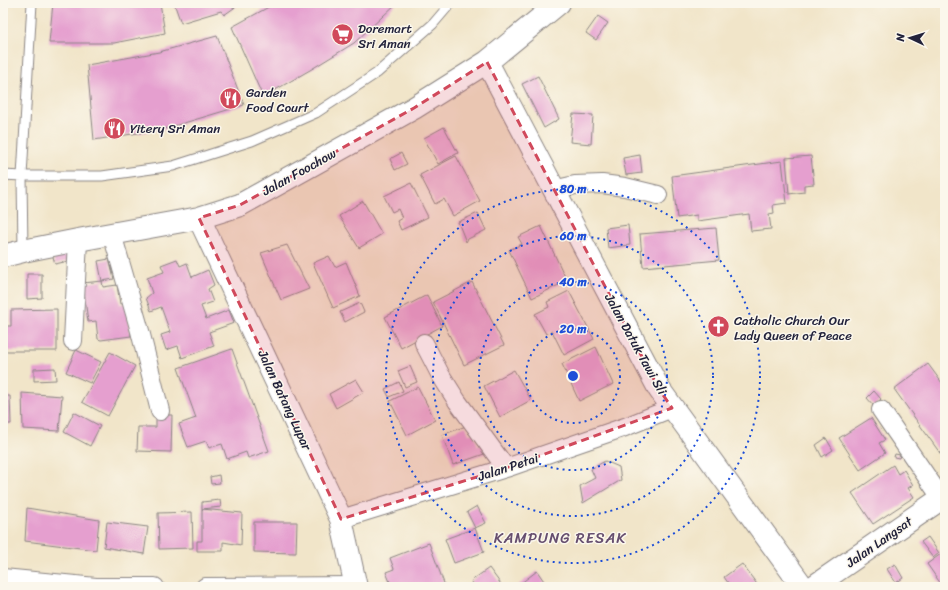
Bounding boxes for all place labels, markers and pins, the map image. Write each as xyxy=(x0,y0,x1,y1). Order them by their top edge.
place label: Doremart Sri Aman xyxy=(358,17,412,55)
supermarket icon: Doremart Sri Aman xyxy=(329,22,355,48)
place label: Garden Food Court xyxy=(246,81,309,119)
restaurant icon: Garden Food Court xyxy=(217,86,243,112)
restaurant icon: Yitery Sri Aman xyxy=(102,115,128,141)
place label: Yitery Sri Aman xyxy=(130,117,220,140)
place label: Catholic Church Our Lady Queen of Peace xyxy=(734,309,852,347)
church icon: Catholic Church Our Lady Queen of Peace xyxy=(706,314,732,340)
centre of rings xyxy=(566,369,580,383)

